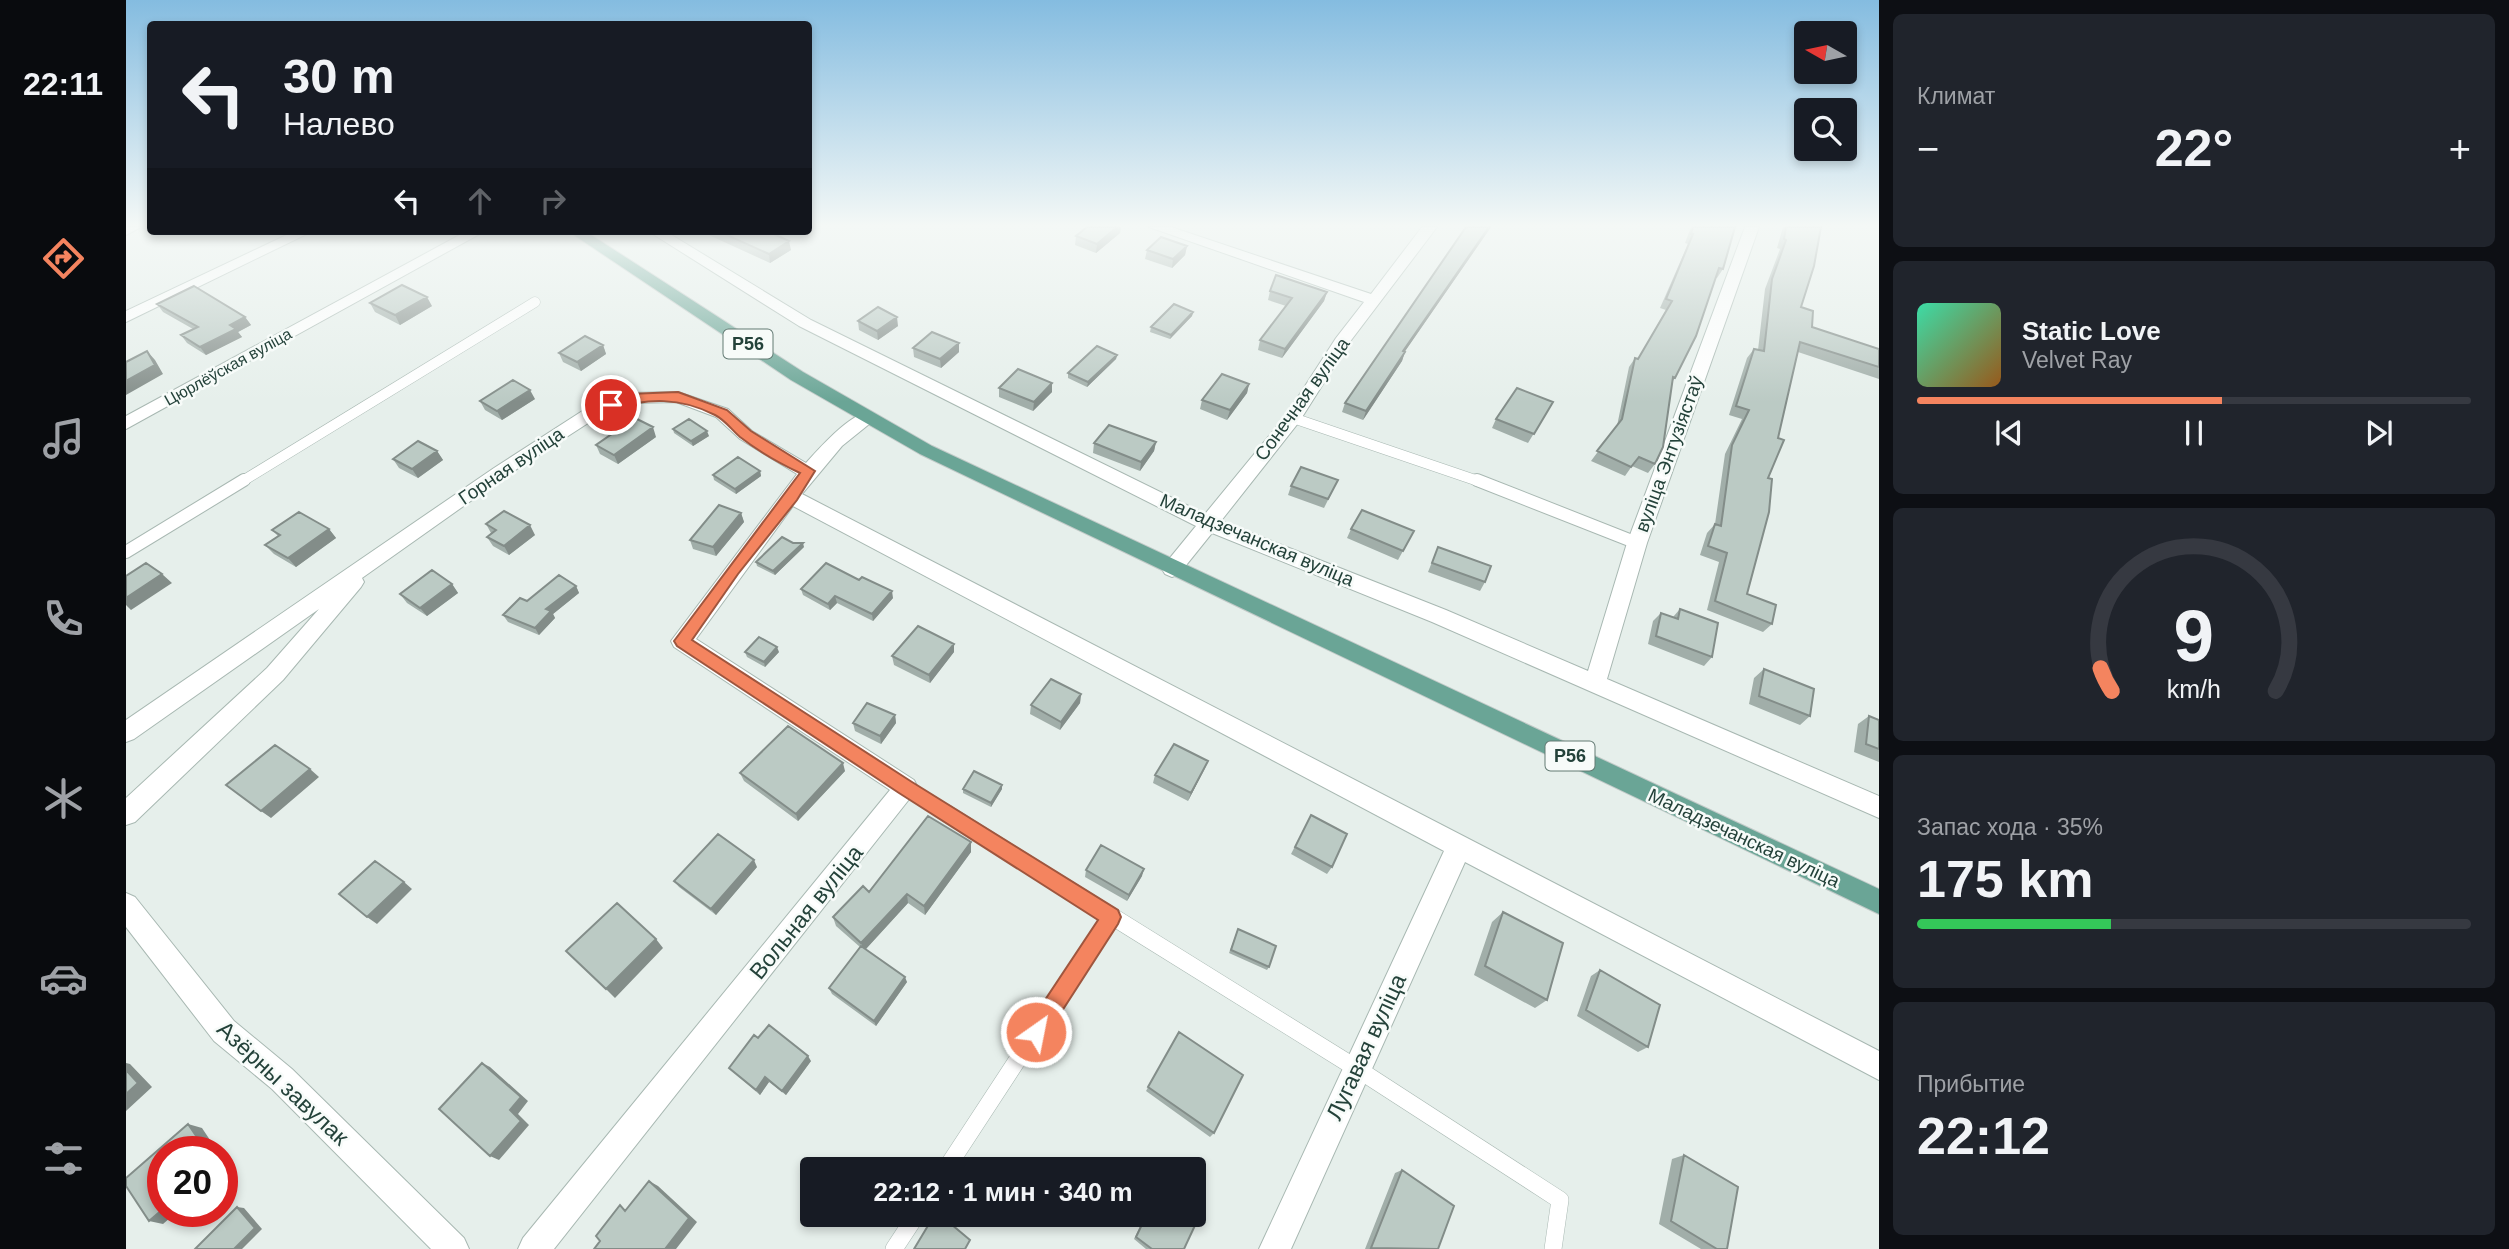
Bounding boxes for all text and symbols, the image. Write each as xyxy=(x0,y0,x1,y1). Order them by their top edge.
north arrow xyxy=(1794,21,1857,84)
map controls xyxy=(1794,21,1857,161)
icon: left xyxy=(168,49,259,140)
text: 30 m xyxy=(283,49,395,103)
text: 22:11 xyxy=(23,66,103,102)
text: Климат xyxy=(1917,83,1995,109)
button: search xyxy=(1794,98,1857,161)
text: Налево xyxy=(283,106,395,142)
text: 22° xyxy=(2155,119,2233,177)
text: − xyxy=(1917,128,1939,170)
text: + xyxy=(2449,128,2471,170)
icon: left xyxy=(388,182,426,220)
icon: ahead xyxy=(461,182,499,220)
icon: right xyxy=(534,182,572,220)
icon: directions xyxy=(39,234,88,283)
text: Static Love xyxy=(2022,316,2161,346)
street label: Цюрлёўская вуліца xyxy=(162,325,295,409)
road number: Р56 xyxy=(724,330,772,358)
street label: Сонечная вуліца xyxy=(1250,333,1354,465)
text: Velvet Ray xyxy=(2022,347,2132,373)
street label: вуліца Энтузіястаў xyxy=(1631,373,1707,535)
pin xyxy=(581,375,641,435)
icon: arrive xyxy=(592,386,630,424)
icon: music xyxy=(39,414,88,463)
icon: previous xyxy=(1990,414,2028,452)
icon: pause xyxy=(2175,414,2213,452)
icon: next xyxy=(2360,414,2398,452)
street label: Горная вуліца xyxy=(454,423,568,509)
street label: Маладзечанская вуліца xyxy=(1157,490,1358,591)
icon: phone xyxy=(39,594,88,643)
text: 9 xyxy=(2174,595,2214,676)
text: km/h xyxy=(2167,674,2221,702)
road number: Р56 xyxy=(1546,742,1594,770)
icon: climate xyxy=(39,774,88,823)
street label: Маладзечанская вуліца xyxy=(1645,784,1843,892)
text: Запас хода · 35% xyxy=(1917,814,2103,840)
street label: Вольная вуліца xyxy=(744,840,868,984)
text: 175 km xyxy=(1917,850,2093,908)
icon: car xyxy=(39,954,88,1003)
street label: Лугавая вуліца xyxy=(1321,970,1411,1124)
position arrow xyxy=(999,995,1073,1069)
street label: Азёрны завулак xyxy=(212,1016,354,1151)
text: Прибытие xyxy=(1917,1071,2025,1097)
text: 22:12 xyxy=(1917,1107,2050,1165)
icon: filters xyxy=(39,1134,88,1183)
speed limit sign: 20 xyxy=(147,1136,238,1227)
text: 22:12 · 1 мин · 340 m xyxy=(873,1177,1133,1207)

